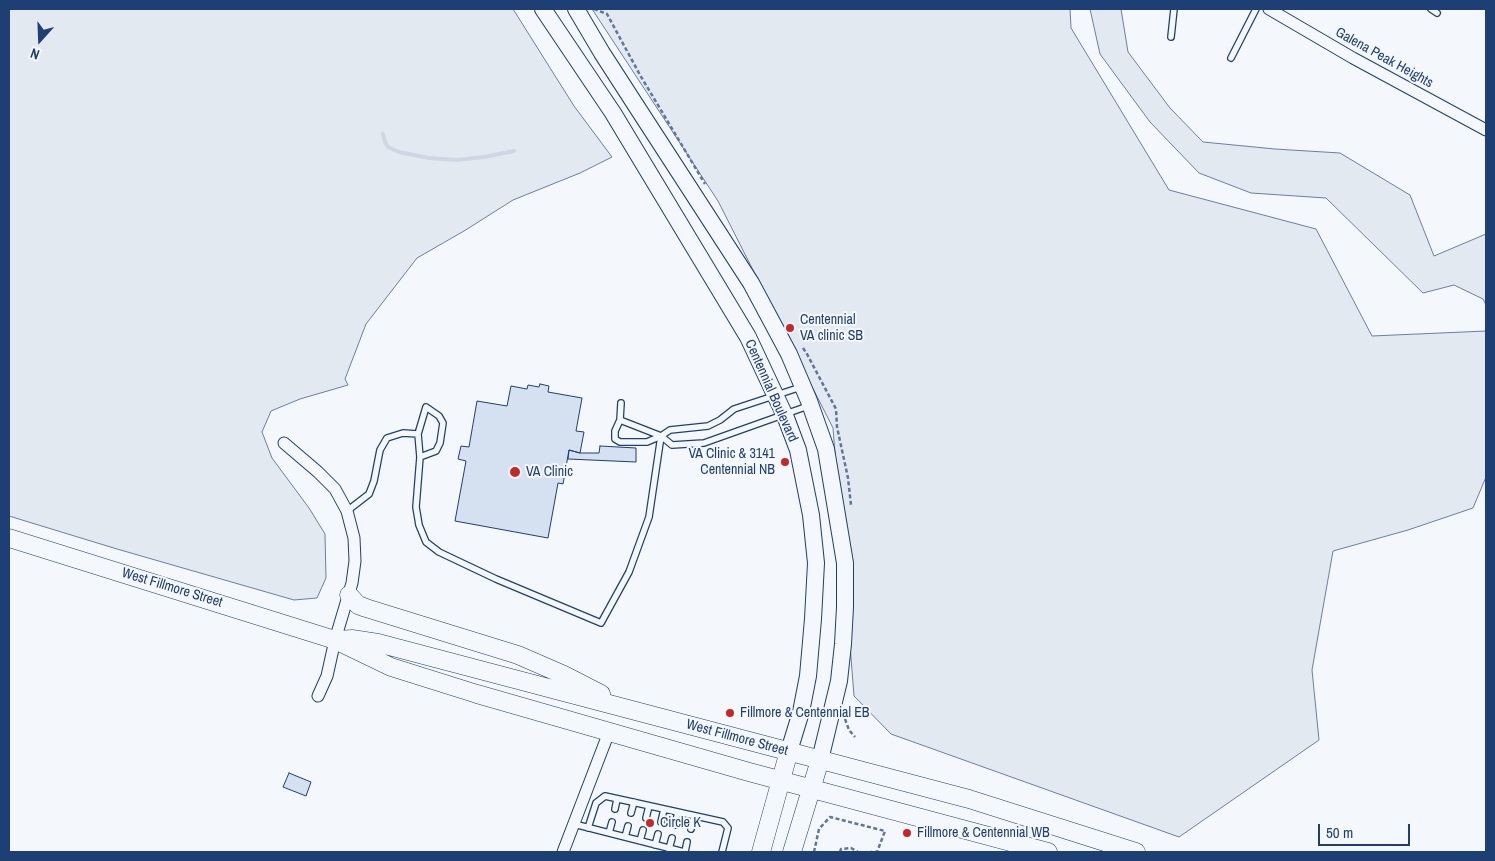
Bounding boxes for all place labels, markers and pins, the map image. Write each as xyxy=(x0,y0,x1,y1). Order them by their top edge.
place label: Centennial VA clinic SB xyxy=(800,312,863,344)
marker: Centennial VA clinic SB xyxy=(784,322,796,334)
place label: VA Clinic & 3141 Centennial NB xyxy=(688,446,775,478)
marker: VA Clinic & 3141 Centennial NB xyxy=(779,456,791,468)
place label: VA Clinic xyxy=(526,464,573,480)
marker: VA Clinic xyxy=(508,465,522,479)
place label: Fillmore & Centennial EB xyxy=(740,705,870,721)
marker: Fillmore & Centennial EB xyxy=(724,707,736,719)
place label: Circle K xyxy=(660,815,701,831)
marker: Circle K xyxy=(644,817,656,829)
place label: Fillmore & Centennial WB xyxy=(917,825,1050,841)
marker: Fillmore & Centennial WB xyxy=(901,827,913,839)

